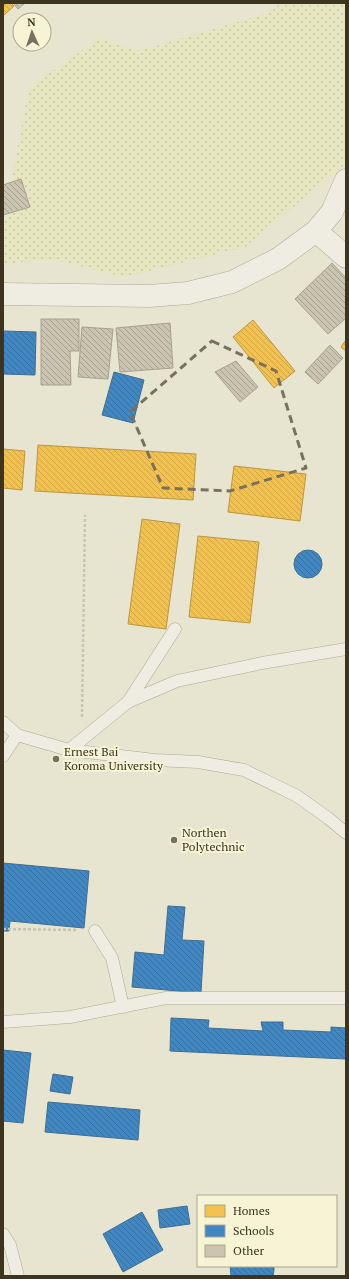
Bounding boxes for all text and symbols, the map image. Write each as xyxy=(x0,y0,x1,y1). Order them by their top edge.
north arrow xyxy=(12,12,52,52)
text: N xyxy=(27,15,37,29)
place label: Ernest Bai Koroma University xyxy=(64,744,164,773)
marker: Ernest Bai Koroma University xyxy=(51,754,61,764)
place label: Northen Polytechnic xyxy=(182,825,245,854)
marker: Northen Polytechnic xyxy=(169,835,179,845)
legend xyxy=(197,1195,337,1267)
text: Homes xyxy=(233,1203,270,1218)
text: Schools xyxy=(233,1223,274,1238)
text: Other xyxy=(233,1243,264,1258)

